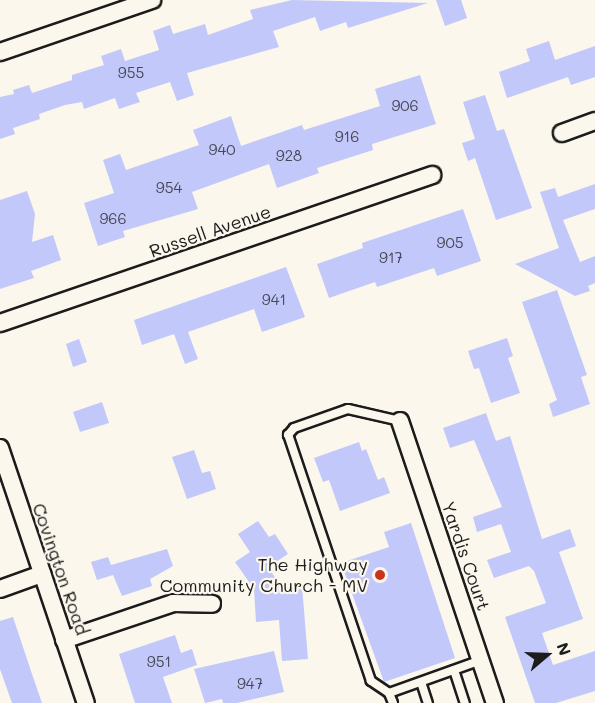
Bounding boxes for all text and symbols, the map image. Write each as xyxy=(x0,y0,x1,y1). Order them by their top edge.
house number: 955 xyxy=(118,64,144,82)
house number: 906 xyxy=(391,97,419,115)
house number: 916 xyxy=(335,128,359,146)
house number: 940 xyxy=(209,141,235,159)
house number: 928 xyxy=(276,147,302,165)
house number: 954 xyxy=(156,179,182,197)
street label: Russell Avenue xyxy=(146,200,274,262)
house number: 966 xyxy=(100,210,126,228)
house number: 905 xyxy=(437,234,463,252)
house number: 917 xyxy=(379,249,403,267)
house number: 941 xyxy=(262,291,286,309)
street label: Yardis Court xyxy=(437,499,495,613)
street label: Covington Road xyxy=(28,500,94,638)
place label: The Highway Community Church - MV xyxy=(160,554,368,596)
marker: The Highway Community Church - MV xyxy=(373,568,387,582)
north arrow xyxy=(517,625,577,685)
text: N xyxy=(553,640,576,658)
house number: 951 xyxy=(147,653,171,671)
house number: 947 xyxy=(237,675,263,693)

